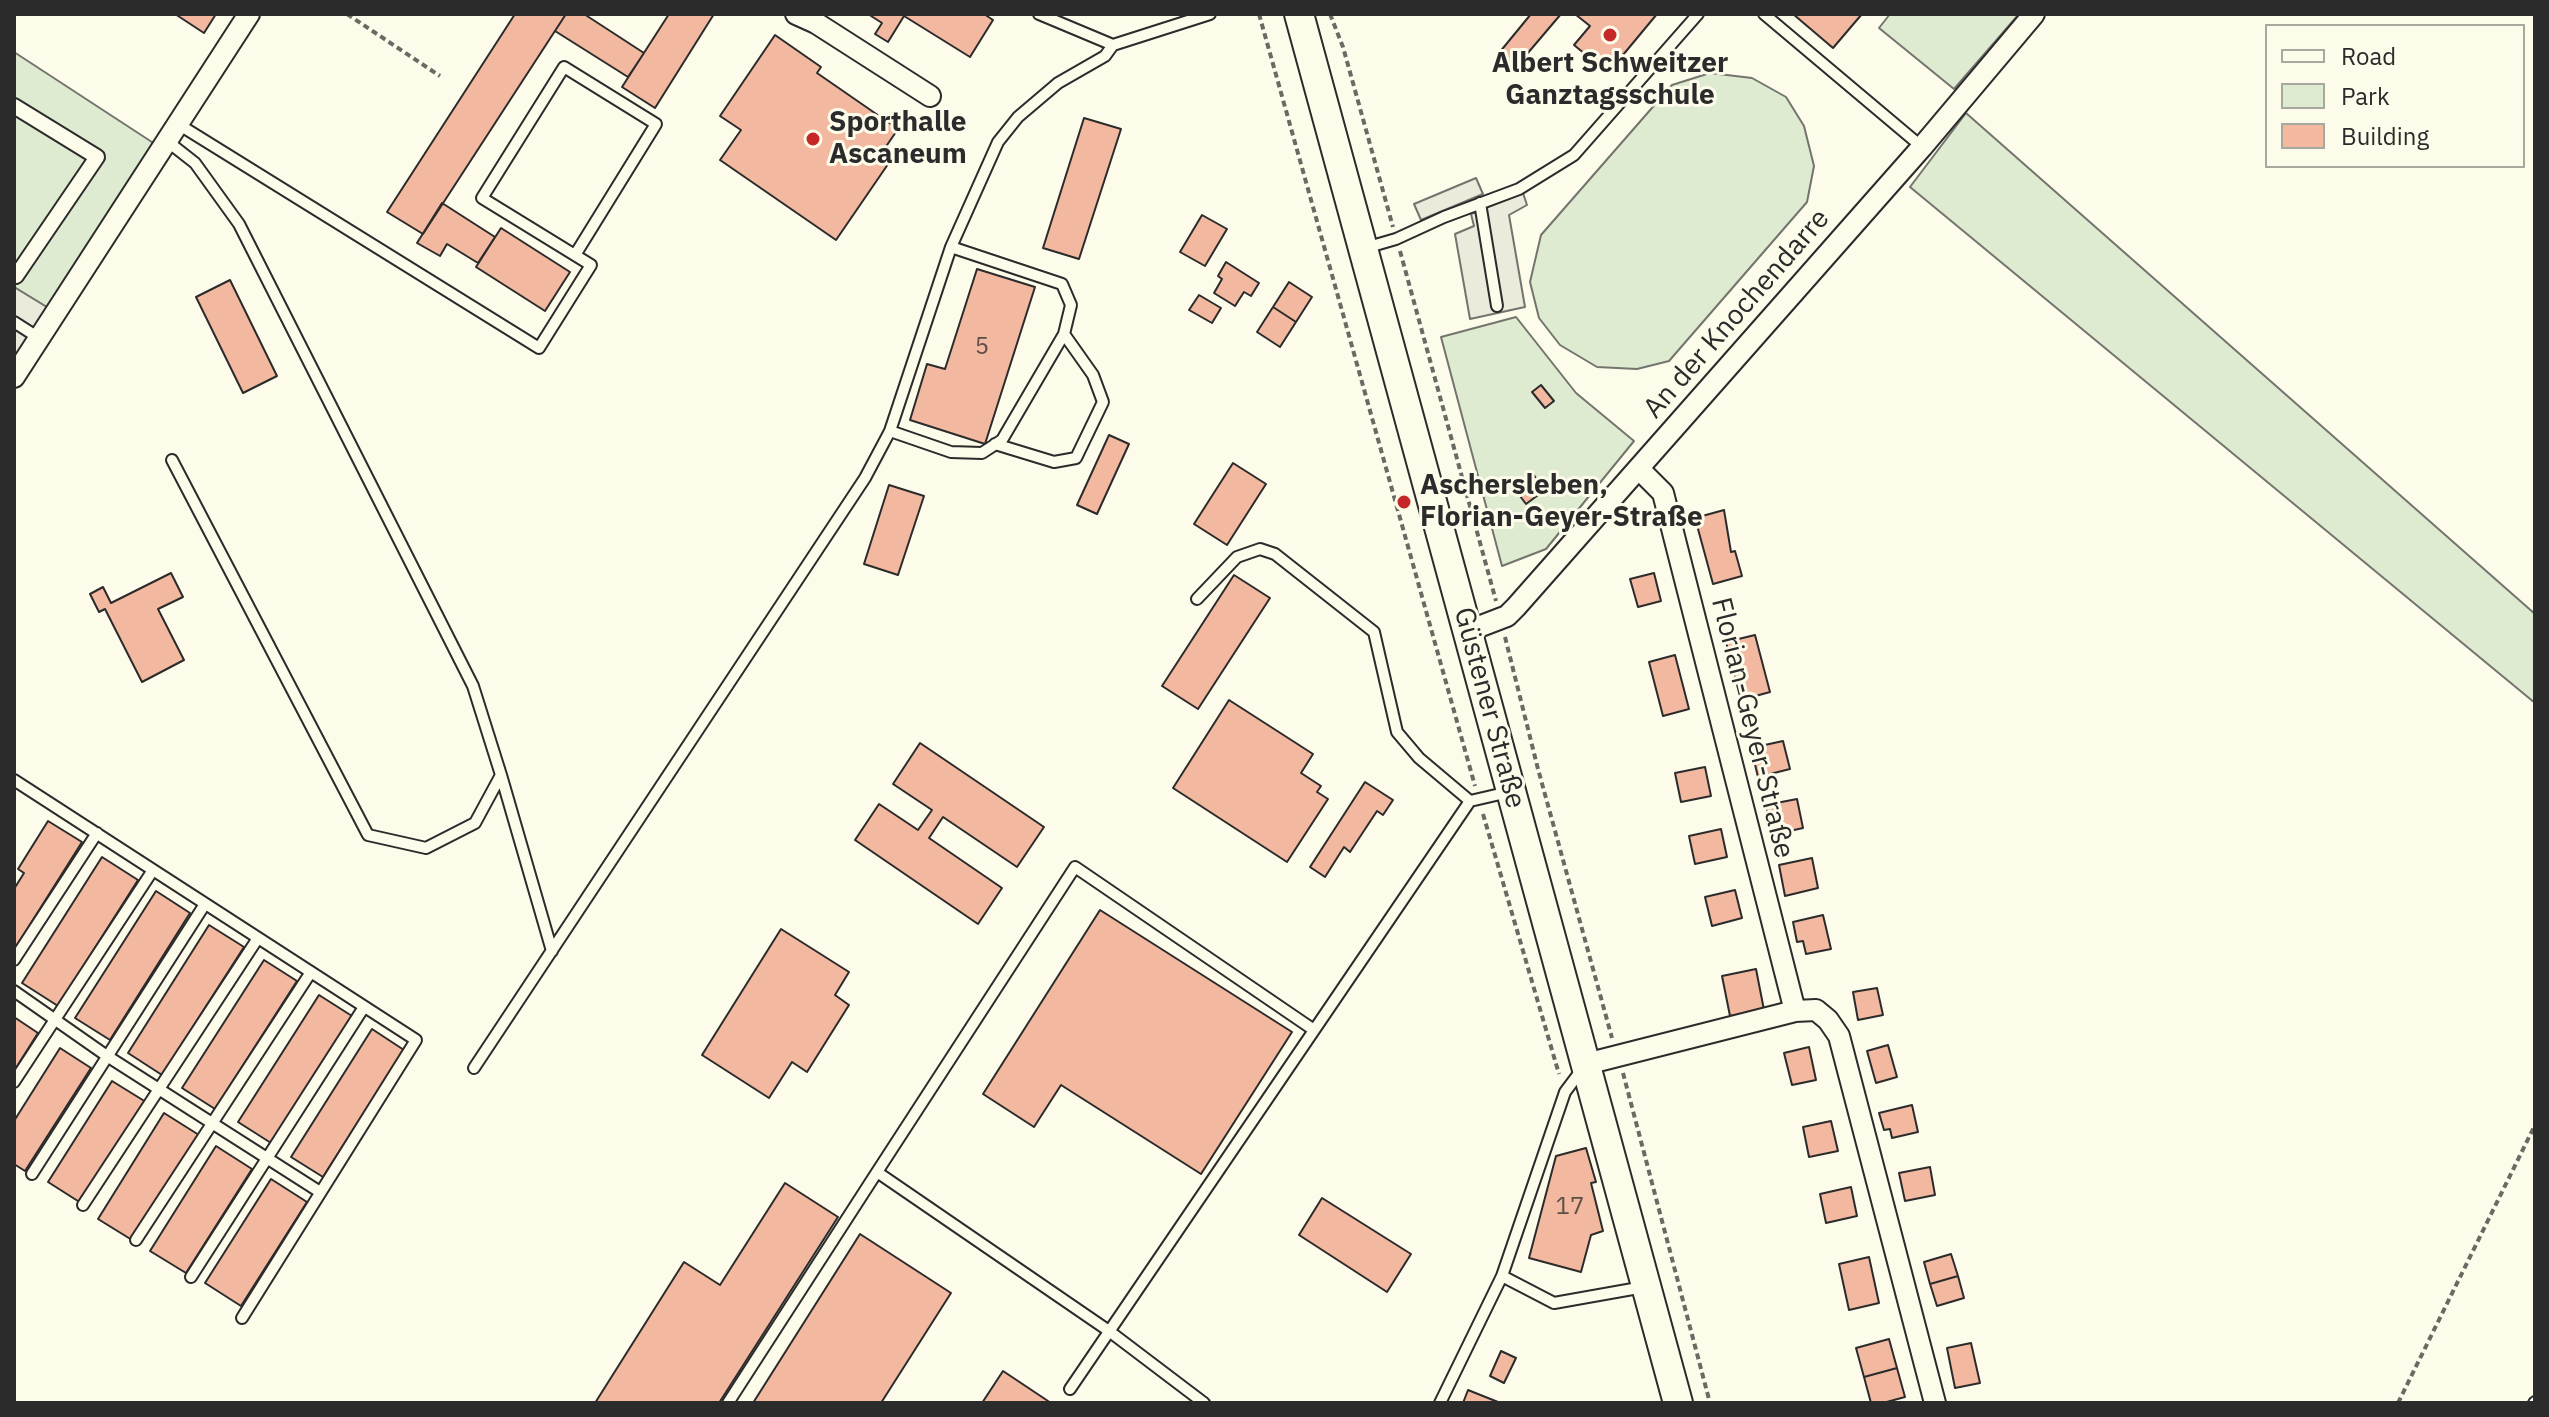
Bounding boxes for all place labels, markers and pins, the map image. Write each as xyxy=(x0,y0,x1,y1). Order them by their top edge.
marker: Albert Schweitzer Ganztagsschule xyxy=(1601,26,1619,44)
place label: Albert Schweitzer Ganztagsschule xyxy=(1492,47,1728,113)
place label: Sporthalle Ascaneum xyxy=(829,106,967,172)
marker: Sporthalle Ascaneum xyxy=(804,130,822,148)
place label: Aschersleben, Florian-Geyer-Straße xyxy=(1420,469,1703,535)
marker: Aschersleben, Florian-Geyer-Straße xyxy=(1395,493,1413,511)

